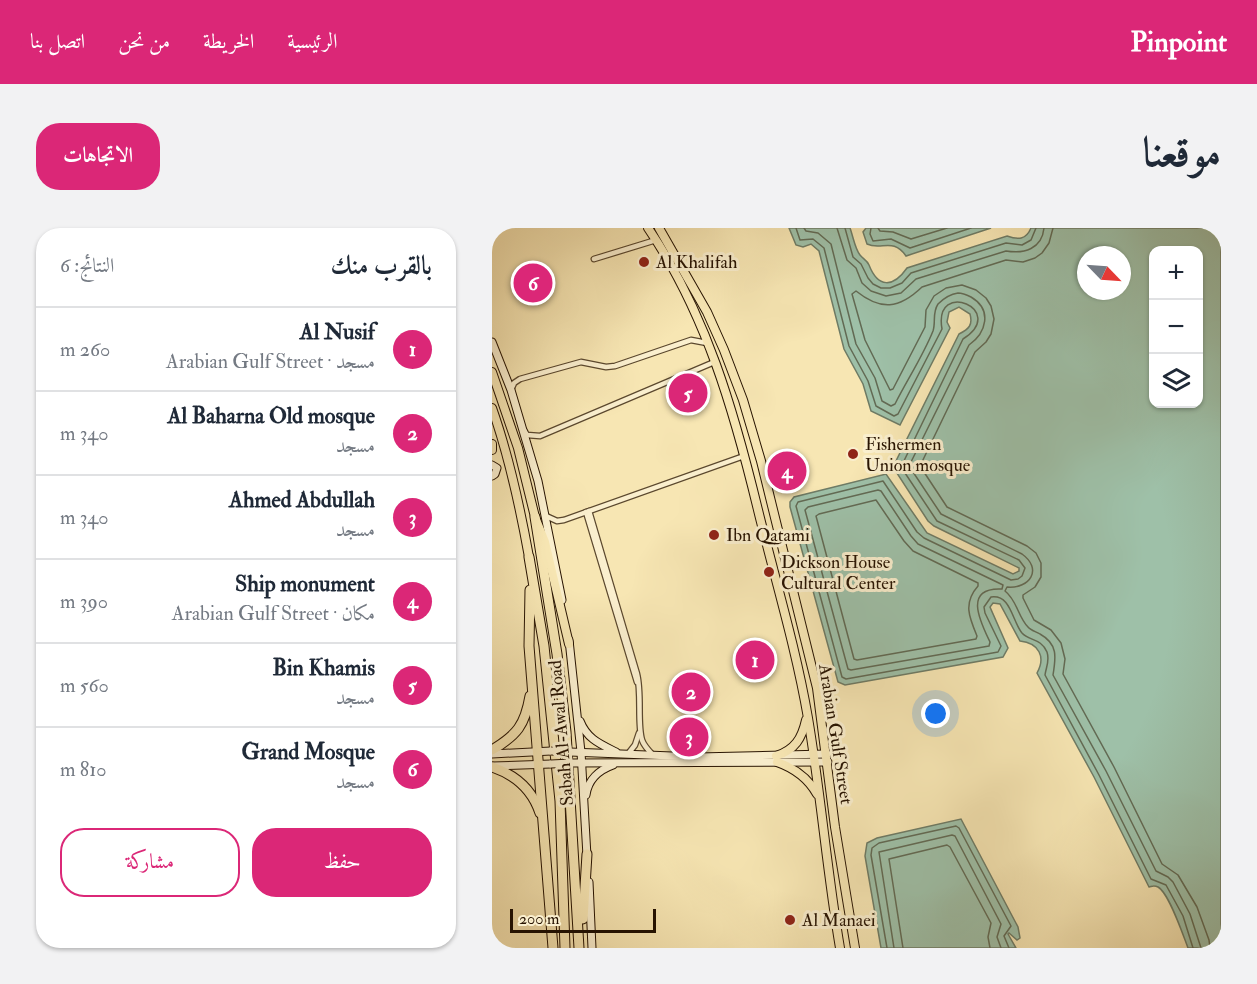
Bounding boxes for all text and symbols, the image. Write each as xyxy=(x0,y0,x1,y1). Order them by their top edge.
text: Pinpoint xyxy=(1131,25,1227,60)
text: اتصل بنا xyxy=(30,28,85,55)
text: من نحن xyxy=(118,28,170,55)
text: الخريطة xyxy=(203,28,254,55)
text: الرئيسية xyxy=(287,28,338,55)
button: الاتجاهات xyxy=(36,123,160,190)
text: موقعنا xyxy=(1143,127,1221,179)
north arrow xyxy=(1077,246,1131,300)
map controls xyxy=(1149,246,1203,408)
button: + xyxy=(1149,246,1203,300)
text: بالقرب منك xyxy=(330,250,432,282)
place label: Al Khalifah xyxy=(655,251,738,274)
text: النتائج: 6 xyxy=(60,253,114,278)
marker: Al Khalifah xyxy=(637,255,651,269)
pin: 6 xyxy=(514,260,552,306)
button: − xyxy=(1149,300,1203,354)
text: Al Nusif xyxy=(300,318,375,346)
text: 260 m xyxy=(60,337,110,362)
text: 1 xyxy=(409,337,416,362)
text: مسجد · Arabian Gulf Street xyxy=(166,349,375,374)
button: layers xyxy=(1149,354,1203,408)
pin: 5 xyxy=(668,370,708,416)
text: Al Baharna Old mosque xyxy=(168,402,375,430)
text: 340 m xyxy=(60,421,108,446)
text: 2 xyxy=(407,421,418,446)
text: مسجد xyxy=(336,433,375,458)
place label: Fishermen Union mosque xyxy=(865,433,971,477)
marker: Fishermen Union mosque xyxy=(846,447,860,461)
pin: 4 xyxy=(768,448,806,494)
text: Ahmed Abdullah xyxy=(229,486,375,514)
text: 340 m xyxy=(60,505,108,530)
text: 3 xyxy=(409,505,416,530)
text: مسجد xyxy=(336,517,375,542)
place label: Ibn Qatami xyxy=(726,524,810,547)
marker: Ibn Qatami xyxy=(707,528,721,542)
place label: Dickson House Cultural Center xyxy=(781,551,896,595)
marker: Dickson House Cultural Center xyxy=(762,565,776,579)
text: Ship monument xyxy=(235,570,375,598)
text: 390 m xyxy=(60,589,108,614)
text: 4 xyxy=(407,589,418,614)
text: مكان · Arabian Gulf Street xyxy=(172,601,375,626)
pin: 1 xyxy=(736,638,774,682)
text: Bin Khamis xyxy=(272,654,375,682)
street label: Sabah Al-Awal Road xyxy=(544,659,579,807)
street label: Arabian Gulf Street xyxy=(813,661,858,806)
pin: 2 xyxy=(672,670,710,714)
text: 560 m xyxy=(60,673,109,698)
text: 5 xyxy=(408,673,417,698)
text: مسجد xyxy=(336,685,375,710)
your location xyxy=(921,699,950,728)
pin: 3 xyxy=(670,714,708,760)
text: Grand Mosque xyxy=(241,738,375,766)
text: 810 m xyxy=(60,757,106,782)
text: 6 xyxy=(407,757,418,782)
text: مسجد xyxy=(336,769,375,794)
button: مشاركة xyxy=(60,828,240,897)
button: حفظ xyxy=(252,828,432,897)
scale bar xyxy=(510,906,656,934)
text: 200 m xyxy=(519,909,559,929)
place label: Al Manaei xyxy=(801,909,876,932)
marker: Al Manaei xyxy=(783,913,797,927)

